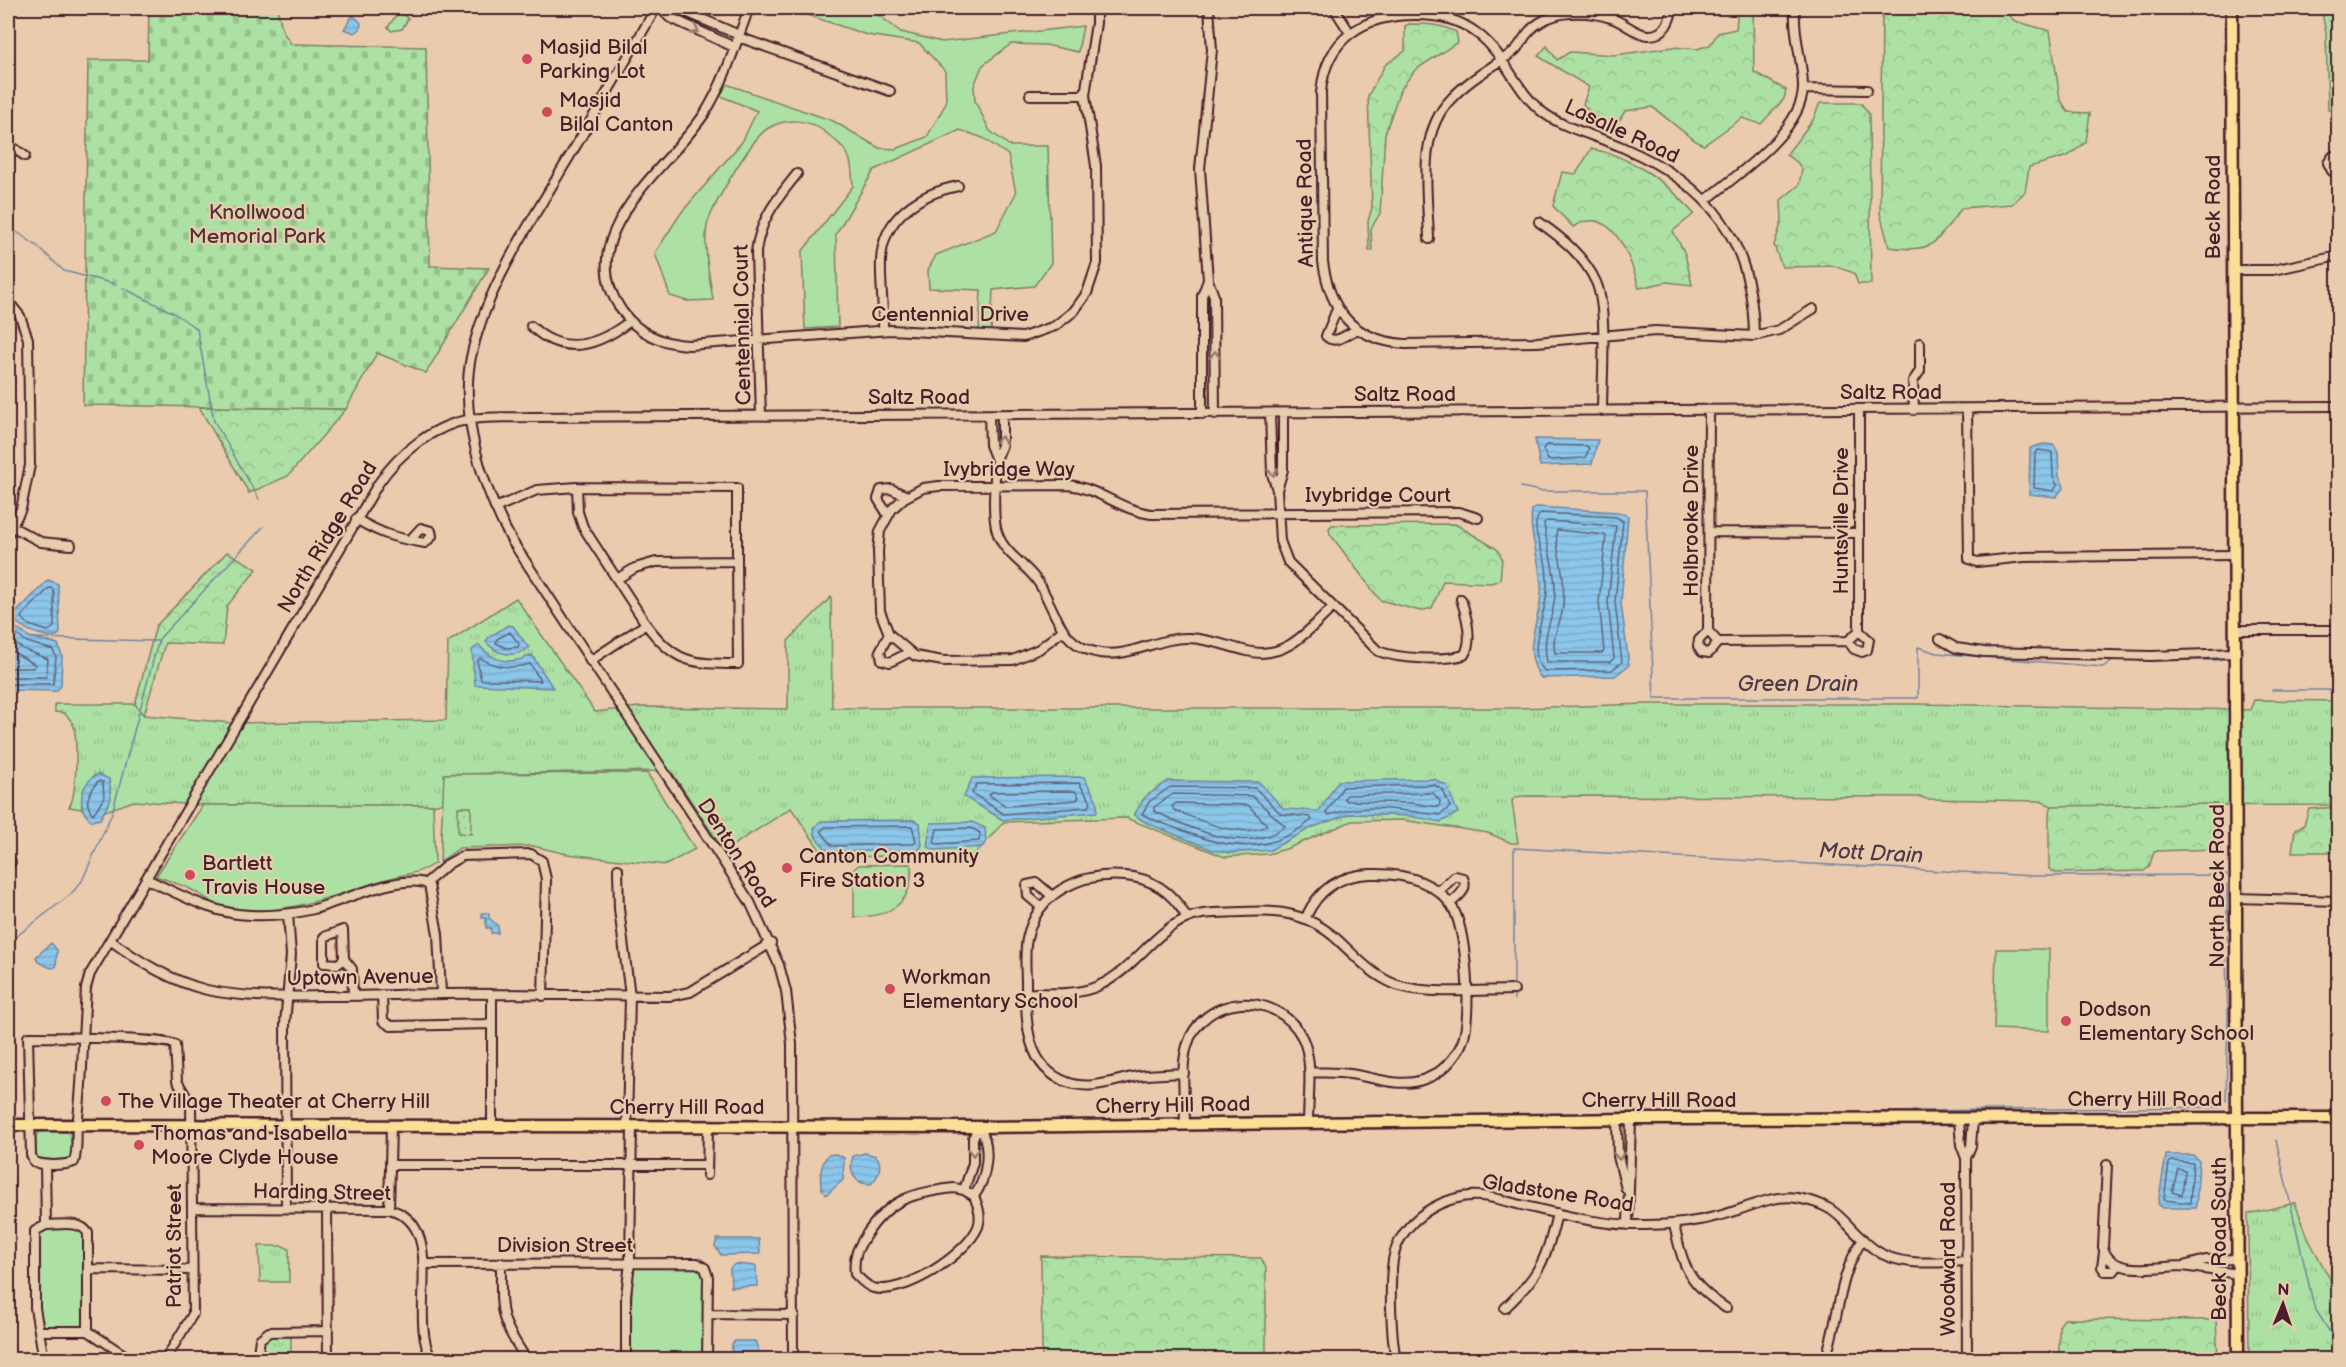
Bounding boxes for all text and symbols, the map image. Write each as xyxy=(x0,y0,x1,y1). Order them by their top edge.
one-way arrow xyxy=(689,23,700,35)
place label: Masjid Bilal Parking Lot xyxy=(539,35,647,84)
marker: Masjid Bilal Parking Lot xyxy=(520,52,534,66)
place label: Masjid Bilal Canton xyxy=(559,88,673,137)
street label: Lasalle Road xyxy=(1560,94,1683,169)
marker: Masjid Bilal Canton xyxy=(540,105,554,119)
street label: Antique Road xyxy=(1292,138,1319,268)
street label: Beck Road xyxy=(2201,155,2226,259)
park label: Knollwood Memorial Park xyxy=(189,200,326,249)
street label: Centennial Court xyxy=(729,244,756,406)
street label: Centennial Drive xyxy=(871,302,1029,327)
one-way arrow xyxy=(1208,351,1221,360)
street label: Saltz Road xyxy=(1840,380,1942,405)
street label: Saltz Road xyxy=(1354,382,1456,407)
street label: Saltz Road xyxy=(868,385,970,410)
one-way arrow xyxy=(994,435,1007,444)
street label: Holbrooke Drive xyxy=(1679,445,1704,597)
street label: Huntsville Drive xyxy=(1829,447,1854,595)
street label: North Ridge Road xyxy=(272,457,382,617)
street label: Ivybridge Way xyxy=(943,457,1075,482)
one-way arrow xyxy=(1266,467,1278,476)
street label: Ivybridge Court xyxy=(1305,483,1451,508)
water label: Green Drain xyxy=(1737,671,1859,698)
street label: Denton Road xyxy=(692,794,781,913)
street label: North Beck Road xyxy=(2205,804,2230,968)
water label: Mott Drain xyxy=(1818,837,1924,870)
place label: Canton Community Fire Station 3 xyxy=(799,844,979,893)
place label: Bartlett Travis House xyxy=(202,851,325,900)
marker: Canton Community Fire Station 3 xyxy=(780,861,794,875)
marker: Bartlett Travis House xyxy=(183,868,197,882)
street label: Uptown Avenue xyxy=(286,964,434,991)
place label: Workman Elementary School xyxy=(902,965,1078,1014)
marker: Workman Elementary School xyxy=(883,982,897,996)
place label: Dodson Elementary School xyxy=(2078,997,2254,1046)
marker: Dodson Elementary School xyxy=(2059,1014,2073,1028)
street label: Cherry Hill Road xyxy=(2067,1087,2223,1112)
street label: Cherry Hill Road xyxy=(1581,1088,1737,1113)
place label: The Village Theater at Cherry Hill xyxy=(118,1089,430,1114)
street label: Cherry Hill Road xyxy=(1095,1092,1251,1119)
marker: The Village Theater at Cherry Hill xyxy=(99,1094,113,1108)
street label: Cherry Hill Road xyxy=(609,1095,765,1120)
place label: Thomas and Isabella Moore Clyde House xyxy=(151,1121,348,1170)
marker: Thomas and Isabella Moore Clyde House xyxy=(132,1138,146,1152)
one-way arrow xyxy=(967,1148,979,1157)
one-way arrow xyxy=(1612,1151,1625,1160)
street label: Beck Road South xyxy=(2207,1157,2232,1321)
street label: Gladstone Road xyxy=(1480,1169,1635,1218)
street label: Harding Street xyxy=(253,1179,392,1206)
street label: Woodward Road xyxy=(1936,1182,1961,1336)
street label: Patriot Street xyxy=(162,1183,187,1308)
street label: Division Street xyxy=(497,1233,634,1258)
north arrow xyxy=(2253,1274,2313,1334)
text: N xyxy=(2277,1281,2290,1300)

